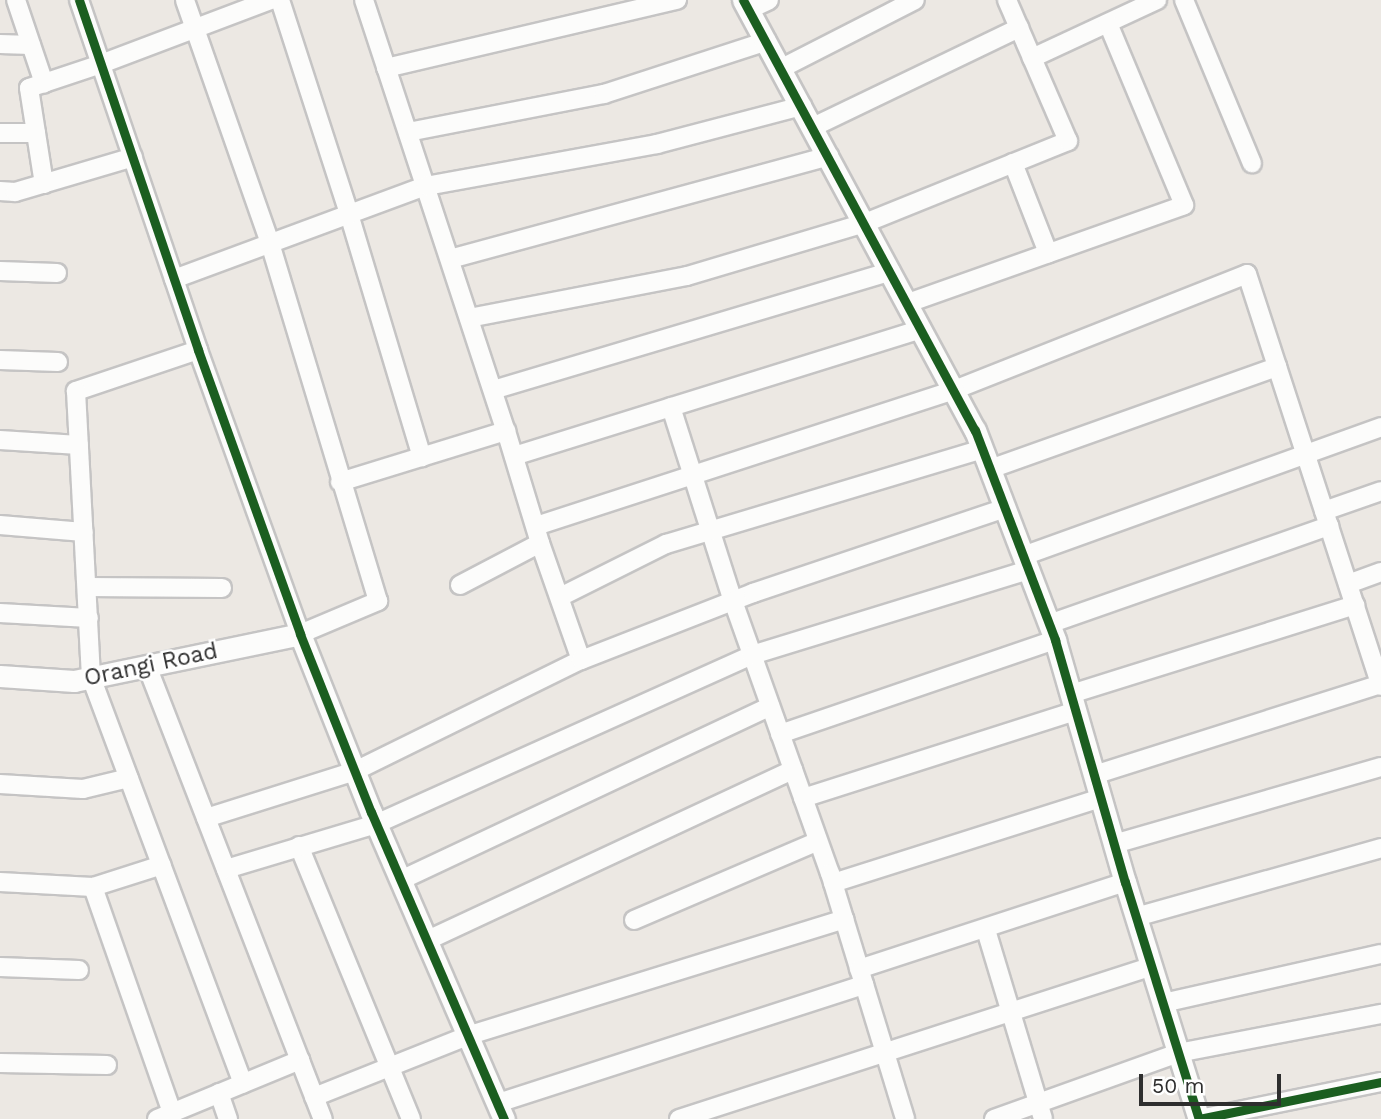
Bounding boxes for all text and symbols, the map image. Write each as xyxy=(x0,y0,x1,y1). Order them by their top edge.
street label: Orangi Road xyxy=(82,637,220,693)
scale bar xyxy=(1143,1060,1285,1104)
text: 50 m xyxy=(1152,1073,1204,1098)

